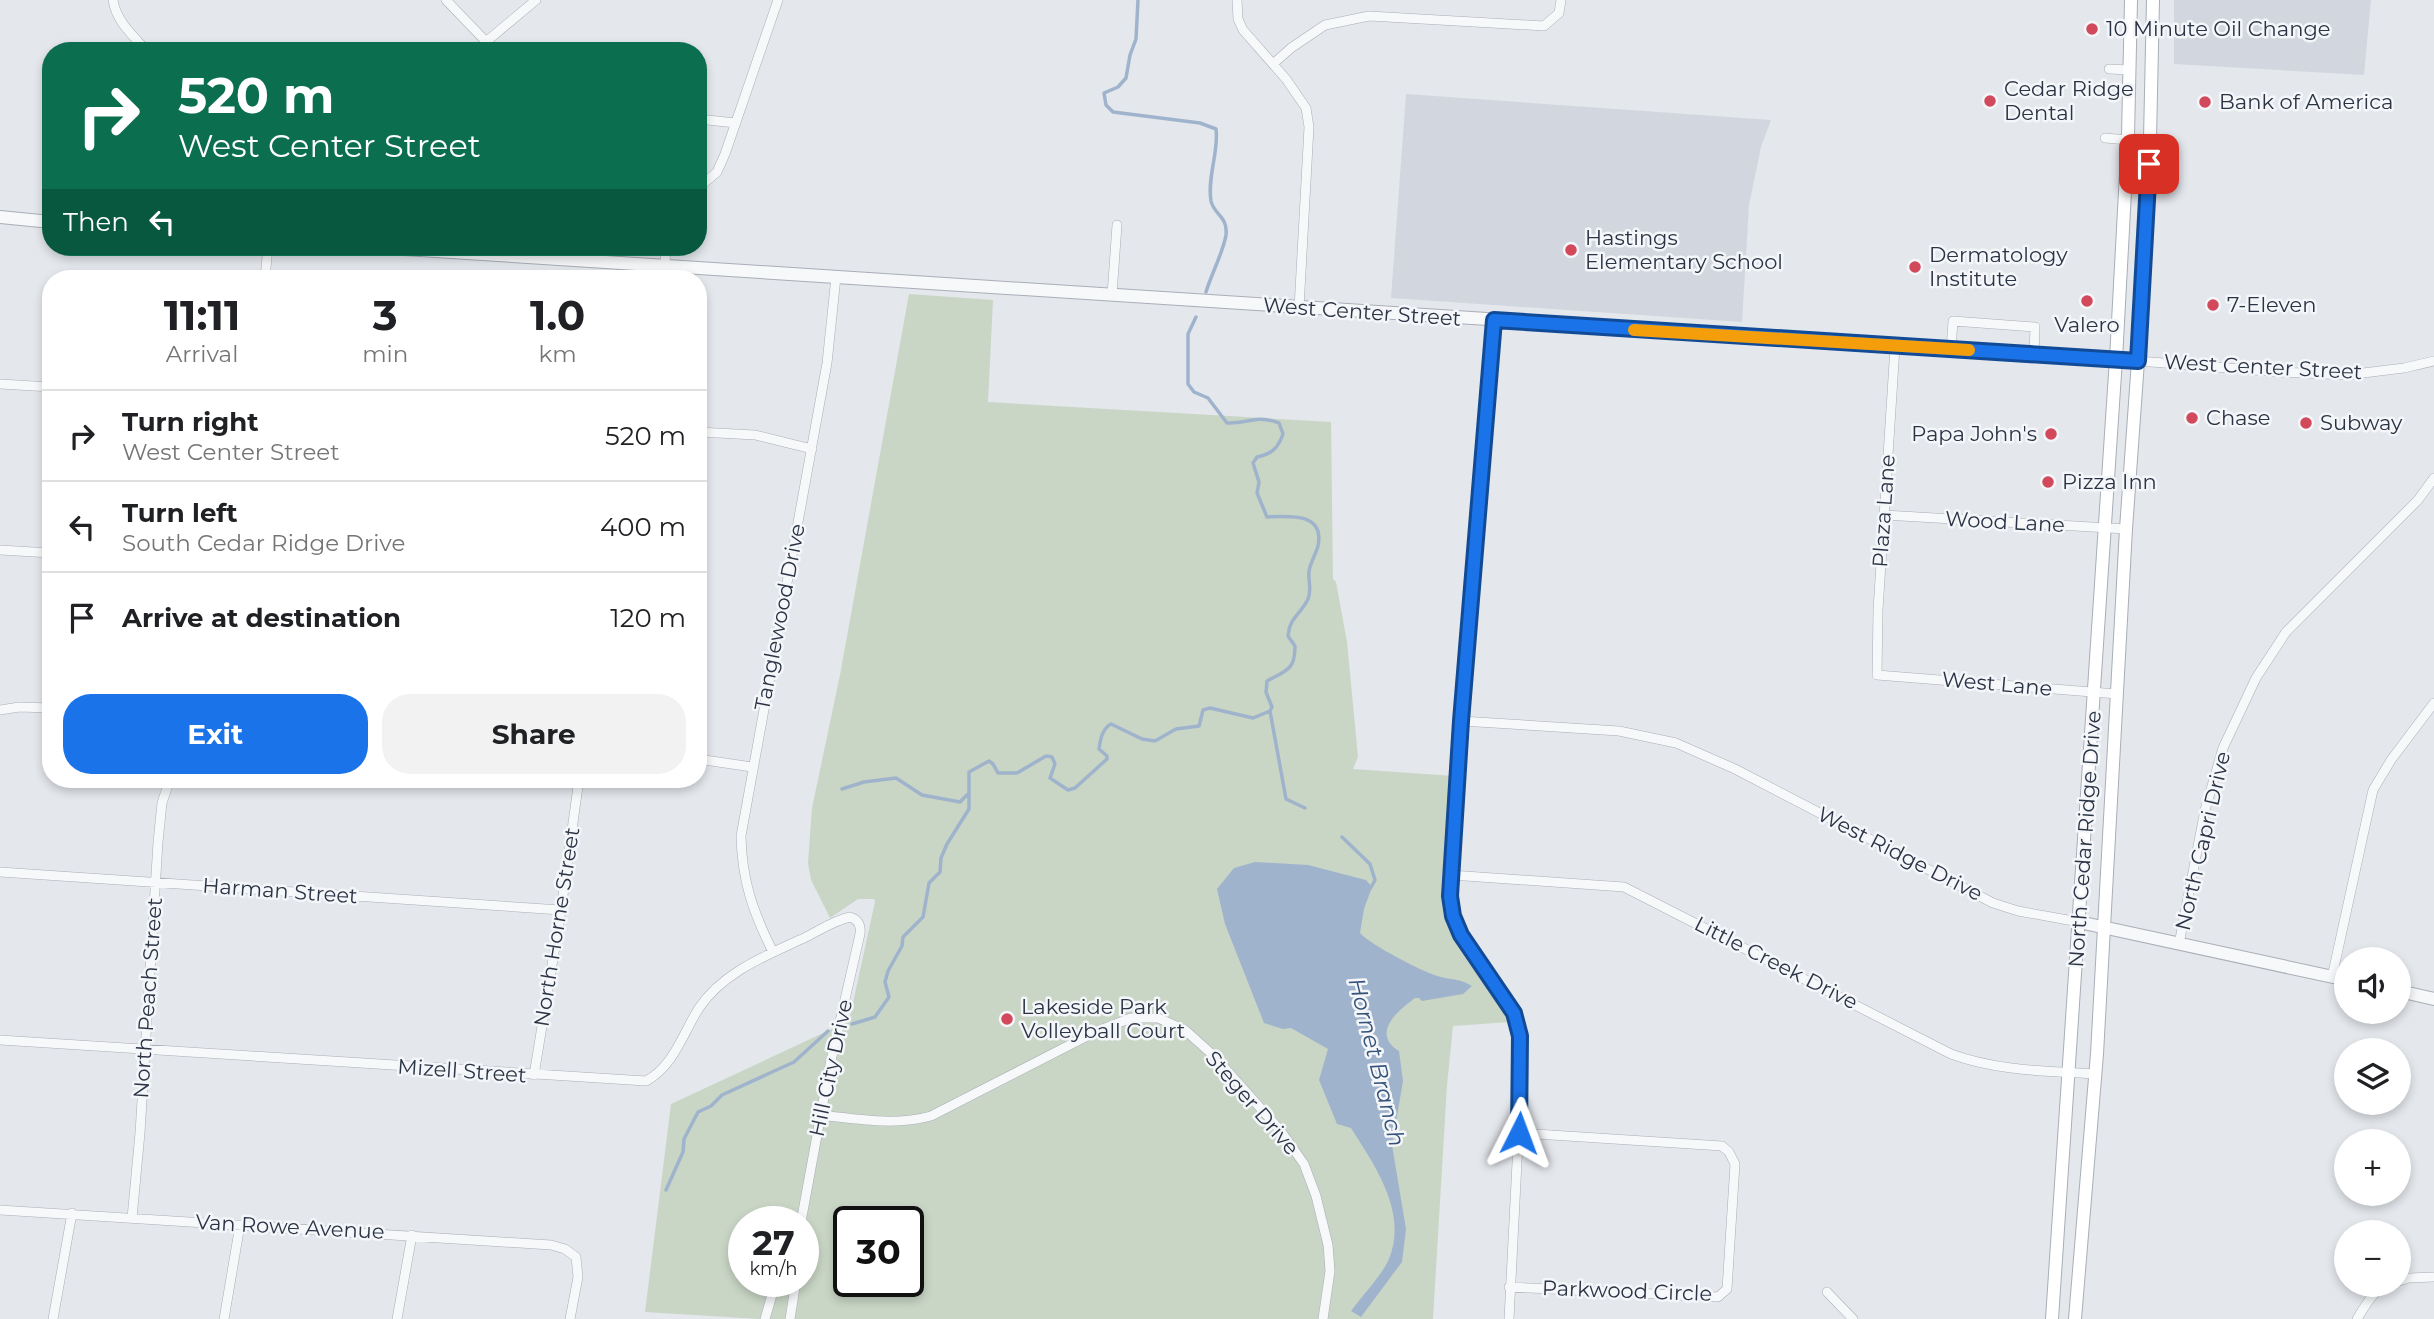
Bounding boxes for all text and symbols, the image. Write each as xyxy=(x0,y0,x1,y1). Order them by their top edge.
place label: 10 Minute Oil Change xyxy=(2106,16,2330,41)
marker: 10 Minute Oil Change xyxy=(2084,21,2100,37)
text: 520 m xyxy=(178,66,334,125)
icon: right xyxy=(63,70,154,161)
place label: Cedar Ridge Dental xyxy=(2004,76,2134,125)
place label: Bank of America xyxy=(2219,89,2393,114)
marker: Cedar Ridge Dental xyxy=(1982,93,1998,109)
marker: Bank of America xyxy=(2197,94,2213,110)
text: West Center Street xyxy=(178,126,481,165)
pin xyxy=(2119,134,2179,194)
icon: arrive xyxy=(2130,145,2168,183)
icon: left xyxy=(143,203,181,241)
text: Then xyxy=(63,206,129,238)
place label: Hastings Elementary School xyxy=(1585,225,1783,274)
marker: Hastings Elementary School xyxy=(1563,242,1579,258)
place label: Dermatology Institute xyxy=(1929,242,2068,291)
marker: Dermatology Institute xyxy=(1907,259,1923,275)
text: 11:11 xyxy=(164,289,241,341)
text: 3 xyxy=(373,289,398,341)
text: 1.0 xyxy=(530,289,585,341)
street label: West Center Street xyxy=(1262,292,1462,331)
place label: 7-Eleven xyxy=(2227,292,2316,317)
marker: Valero xyxy=(2079,293,2095,309)
marker: 7-Eleven xyxy=(2205,297,2221,313)
place label: Valero xyxy=(2054,312,2120,337)
text: Arrival xyxy=(166,340,238,368)
text: min xyxy=(362,340,408,368)
text: km xyxy=(539,340,577,368)
street label: West Center Street xyxy=(2163,349,2363,384)
place label: Chase xyxy=(2206,405,2270,430)
text: Turn right xyxy=(122,406,258,438)
marker: Chase xyxy=(2184,410,2200,426)
place label: Subway xyxy=(2320,410,2403,435)
marker: Subway xyxy=(2298,415,2314,431)
icon: right xyxy=(63,417,101,455)
text: 520 m xyxy=(605,420,686,452)
place label: Papa John's xyxy=(1911,421,2037,446)
marker: Papa John's xyxy=(2043,426,2059,442)
text: West Center Street xyxy=(122,438,340,466)
street label: Plaza Lane xyxy=(1867,454,1900,568)
place label: Pizza Inn xyxy=(2062,469,2157,494)
marker: Pizza Inn xyxy=(2040,474,2056,490)
text: Turn left xyxy=(122,497,238,529)
street label: Wood Lane xyxy=(1945,506,2066,537)
icon: left xyxy=(63,508,101,546)
text: 400 m xyxy=(600,511,686,543)
street label: Tanglewood Drive xyxy=(749,521,810,712)
text: South Cedar Ridge Drive xyxy=(122,529,405,557)
icon: arrive xyxy=(63,599,101,637)
text: Arrive at destination xyxy=(122,602,401,634)
text: 120 m xyxy=(610,602,686,634)
street label: West Lane xyxy=(1941,666,2053,701)
button: Exit xyxy=(63,694,368,774)
button: Share xyxy=(382,694,686,774)
street label: North Cedar Ridge Drive xyxy=(2063,710,2106,968)
street label: North Capri Drive xyxy=(2170,749,2235,933)
street label: West Ridge Drive xyxy=(1814,801,1987,906)
street label: North Horne Street xyxy=(528,825,585,1028)
street label: Harman Street xyxy=(202,873,359,908)
street label: North Peach Street xyxy=(128,897,167,1099)
street label: Little Creek Drive xyxy=(1690,911,1862,1015)
map controls xyxy=(2334,947,2411,1297)
button: sound xyxy=(2334,947,2411,1024)
water label: Hornet Branch xyxy=(1343,975,1411,1149)
place label: Lakeside Park Volleyball Court xyxy=(1021,994,1185,1043)
street label: Hill City Drive xyxy=(804,997,857,1139)
marker: Lakeside Park Volleyball Court xyxy=(999,1011,1015,1027)
button: layers xyxy=(2334,1038,2411,1115)
street label: Steger Drive xyxy=(1200,1046,1304,1160)
street label: Mizell Street xyxy=(397,1054,527,1087)
position arrow xyxy=(1482,1096,1556,1170)
button: + xyxy=(2334,1129,2411,1206)
speed limit sign: 30 xyxy=(833,1206,924,1297)
street label: Van Rowe Avenue xyxy=(195,1209,385,1244)
button: − xyxy=(2334,1220,2411,1297)
text: 27 xyxy=(752,1221,795,1264)
text: km/h xyxy=(749,1258,798,1280)
street label: Parkwood Circle xyxy=(1541,1275,1713,1306)

